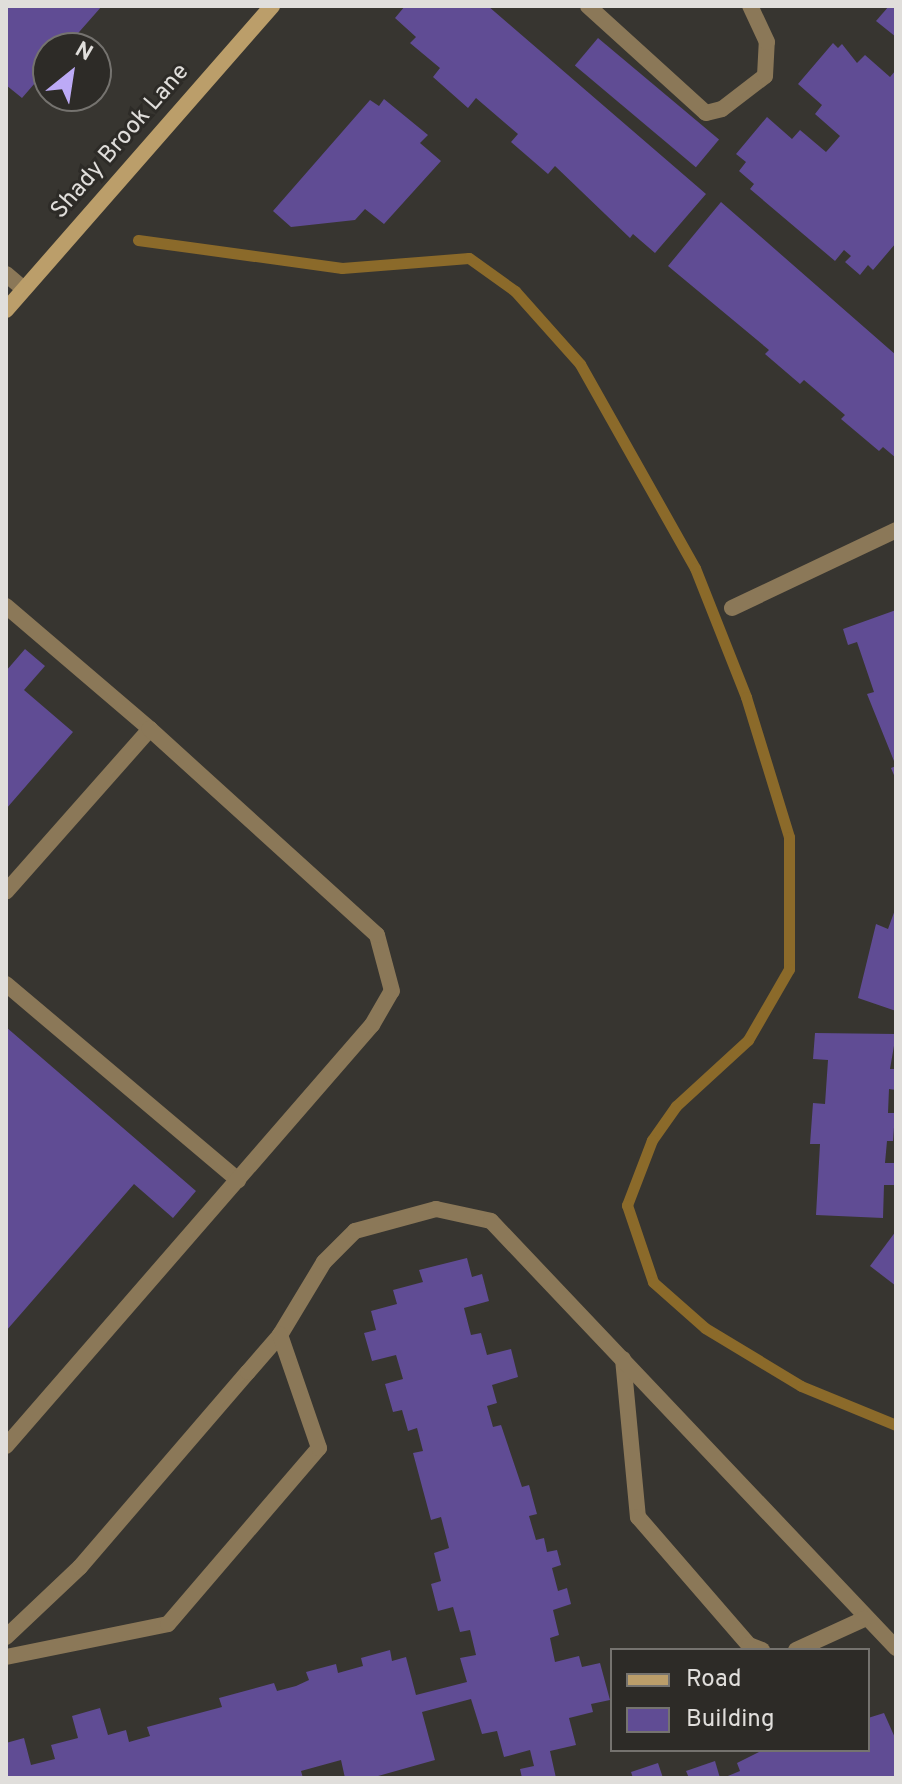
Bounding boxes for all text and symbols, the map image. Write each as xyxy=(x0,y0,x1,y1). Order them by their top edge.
north arrow xyxy=(32,32,112,112)
text: N xyxy=(70,37,97,68)
street label: Shady Brook Lane xyxy=(46,59,196,225)
legend xyxy=(610,1648,870,1752)
text: Road xyxy=(686,1665,742,1695)
text: Building xyxy=(686,1705,775,1735)

